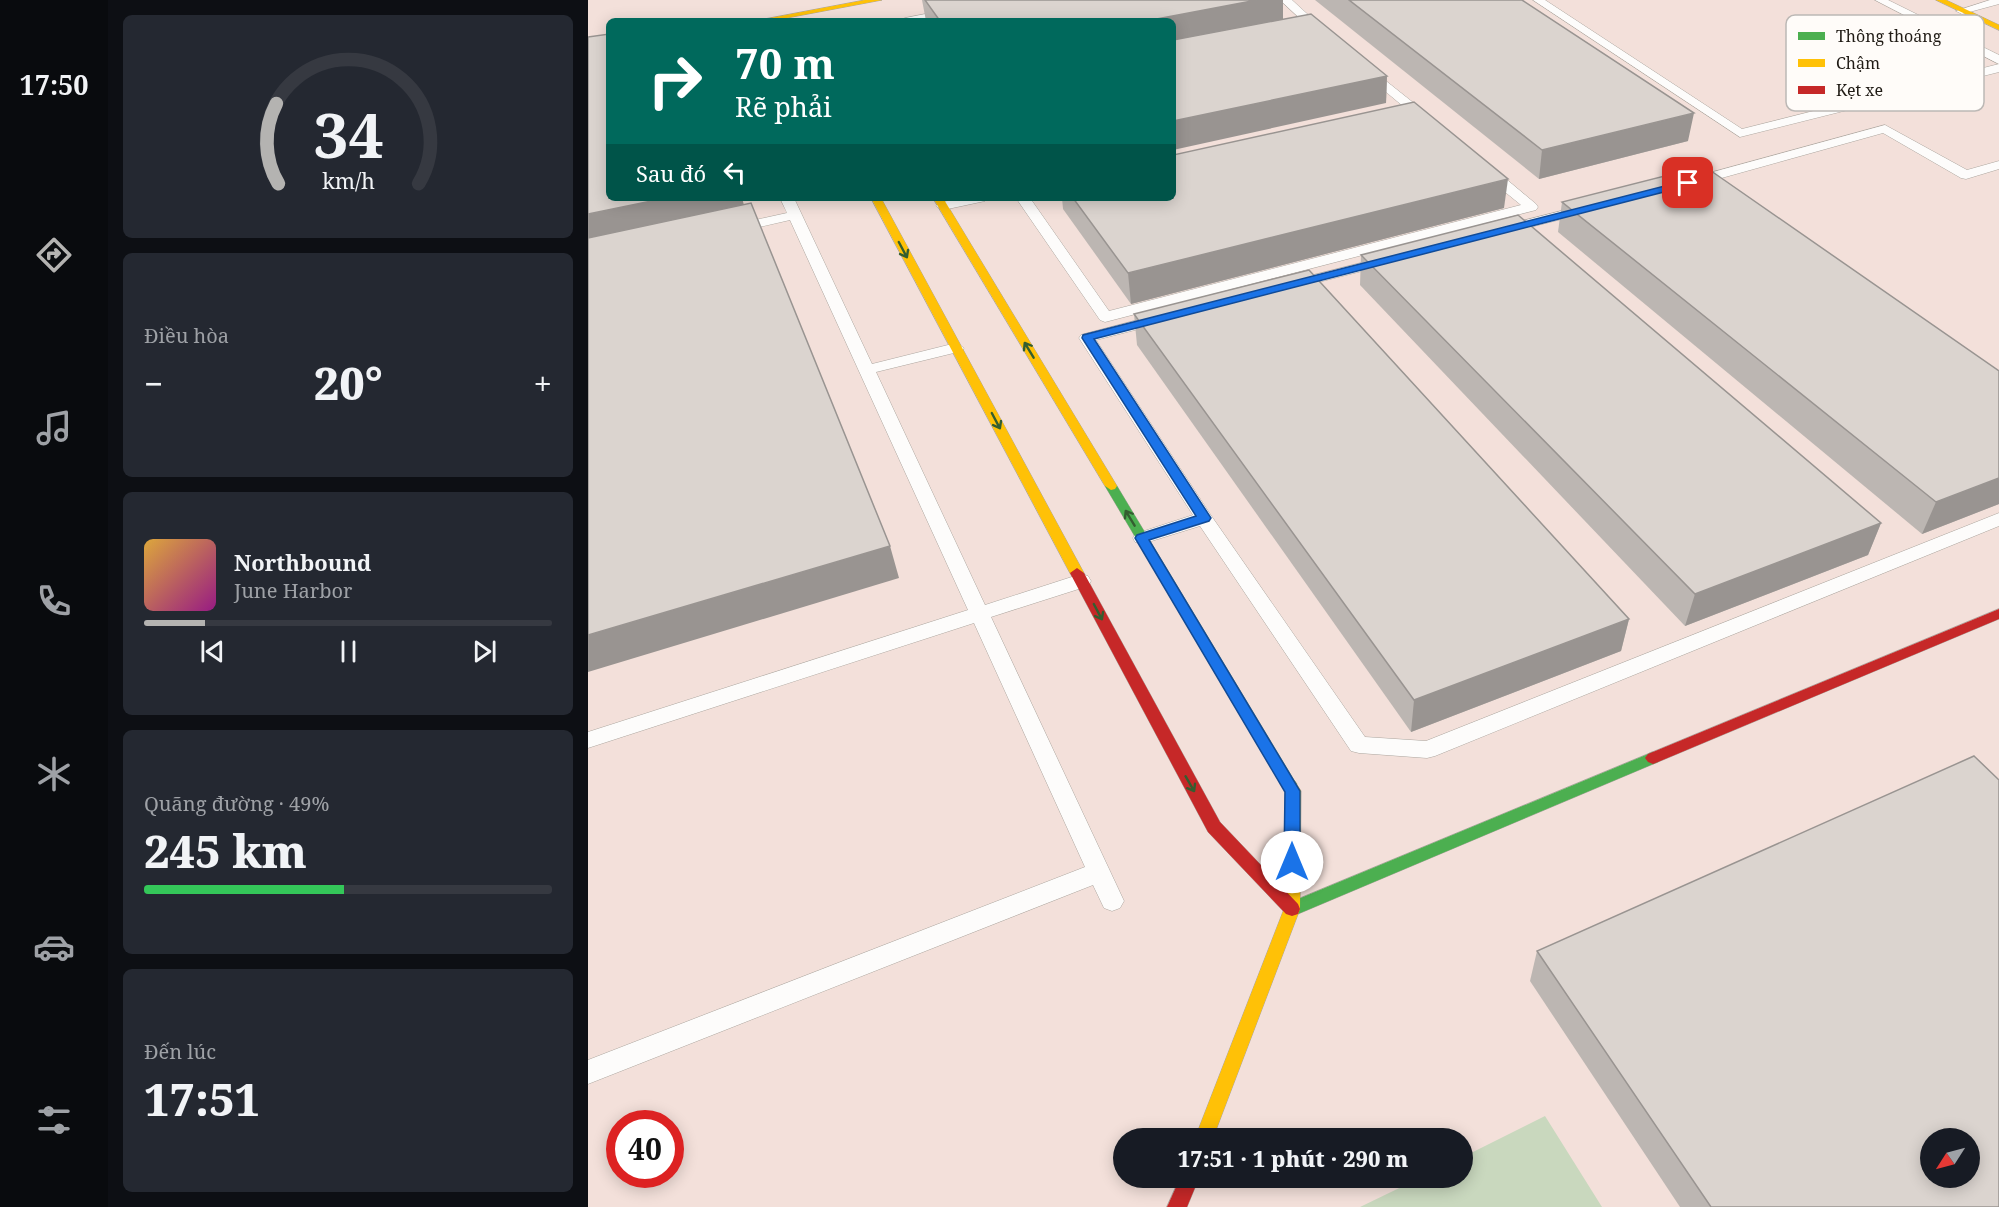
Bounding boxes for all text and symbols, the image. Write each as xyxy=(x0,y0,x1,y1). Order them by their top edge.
legend xyxy=(1786,15,1984,111)
text: Thông thoáng xyxy=(1836,25,1942,47)
text: 70 m xyxy=(735,34,835,91)
icon: right xyxy=(636,42,714,120)
text: Chậm xyxy=(1836,52,1880,74)
text: 17:50 xyxy=(19,66,89,103)
text: Kẹt xe xyxy=(1836,79,1883,101)
text: Rẽ phải xyxy=(735,88,832,125)
text: 34 xyxy=(313,91,383,176)
icon: left xyxy=(718,156,751,189)
pin xyxy=(1662,157,1713,208)
text: Sau đó xyxy=(636,158,706,188)
text: km/h xyxy=(322,166,375,195)
icon: arrive xyxy=(1671,166,1704,199)
icon: directions xyxy=(33,234,75,276)
one-way arrow xyxy=(898,240,909,258)
text: Điều hòa xyxy=(144,322,229,349)
one-way arrow xyxy=(1023,342,1035,359)
text: 20° xyxy=(314,352,383,413)
text: − xyxy=(144,361,163,406)
text: + xyxy=(534,361,552,406)
icon: music xyxy=(33,407,75,449)
one-way arrow xyxy=(991,412,1002,430)
one-way arrow xyxy=(1123,510,1135,527)
text: Northbound xyxy=(234,547,371,577)
text: June Harbor xyxy=(234,577,352,604)
icon: phone xyxy=(33,580,75,622)
one-way arrow xyxy=(1093,602,1104,620)
icon: previous xyxy=(196,635,229,668)
icon: pause xyxy=(332,635,365,668)
icon: next xyxy=(468,635,501,668)
icon: climate xyxy=(33,753,75,795)
one-way arrow xyxy=(1185,774,1196,792)
text: Quãng đường · 49% xyxy=(144,790,329,817)
text: 245 km xyxy=(144,820,307,881)
position arrow xyxy=(1260,830,1324,894)
icon: car xyxy=(33,926,75,968)
text: Đến lúc xyxy=(144,1038,216,1065)
text: 17:51 xyxy=(144,1068,260,1129)
icon: filters xyxy=(33,1099,75,1141)
speed limit sign: 40 xyxy=(606,1110,684,1188)
north arrow xyxy=(1920,1128,1980,1188)
map controls xyxy=(1920,1128,1980,1188)
text: 17:51 · 1 phút · 290 m xyxy=(1178,1143,1408,1173)

